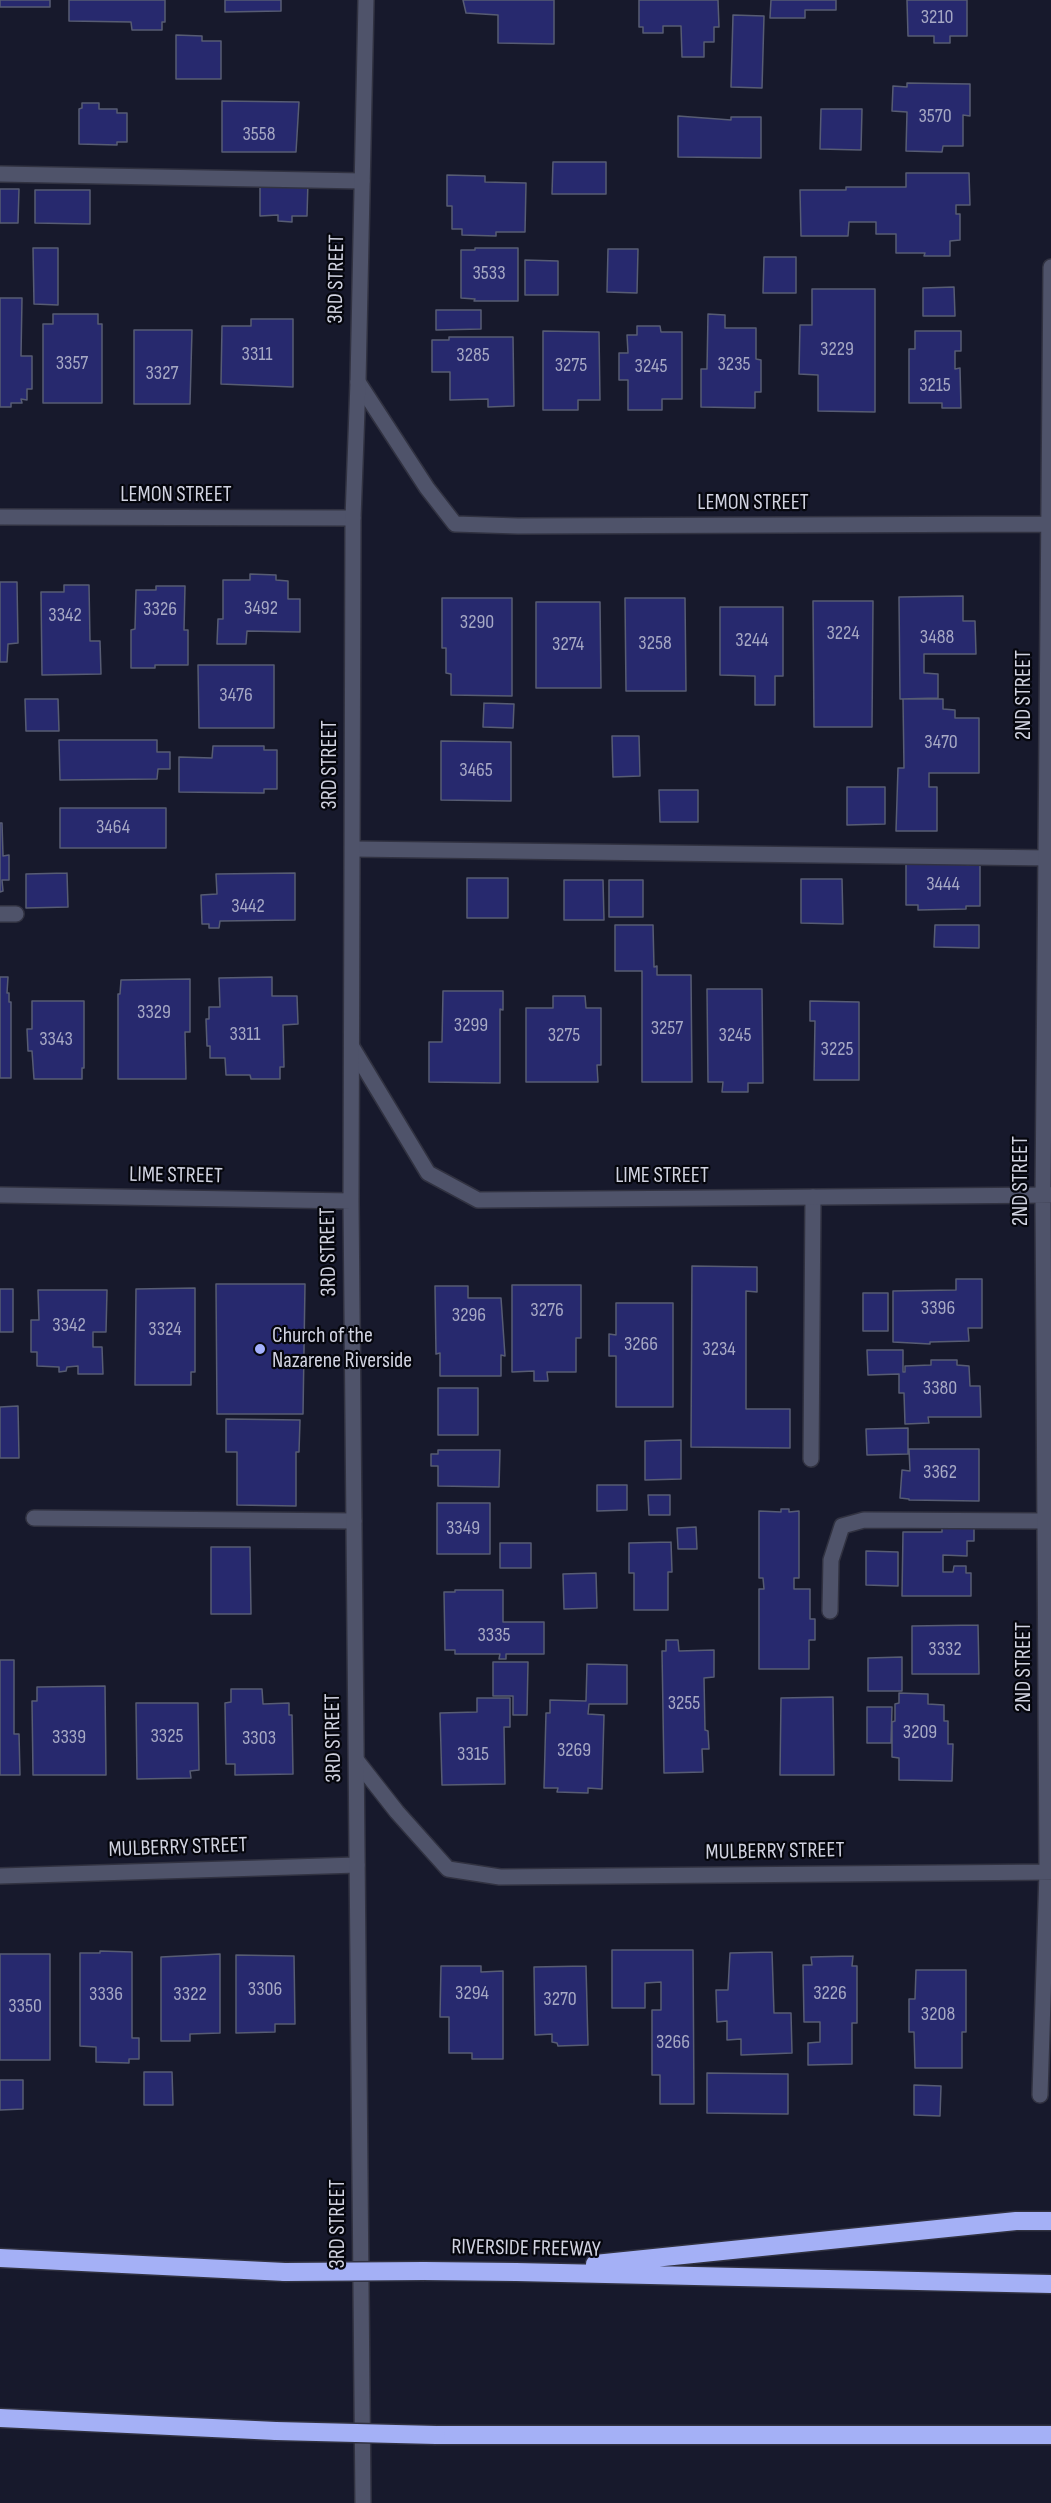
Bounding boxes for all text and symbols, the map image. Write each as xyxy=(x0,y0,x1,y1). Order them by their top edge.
house number: 3210 xyxy=(921,6,953,30)
house number: 3570 xyxy=(918,105,952,129)
house number: 3558 xyxy=(242,123,276,147)
street label: 3RD STREET xyxy=(323,234,351,324)
house number: 3533 xyxy=(472,262,506,286)
house number: 3229 xyxy=(820,338,854,362)
house number: 3311 xyxy=(242,343,272,367)
house number: 3285 xyxy=(456,344,490,368)
house number: 3357 xyxy=(56,352,88,376)
house number: 3235 xyxy=(717,353,751,377)
house number: 3275 xyxy=(555,354,587,378)
house number: 3245 xyxy=(635,355,667,379)
house number: 3327 xyxy=(145,362,179,386)
house number: 3215 xyxy=(919,374,951,398)
street label: LEMON STREET xyxy=(120,482,232,508)
street label: LEMON STREET xyxy=(697,490,809,516)
house number: 3492 xyxy=(244,597,278,621)
house number: 3326 xyxy=(143,598,177,622)
house number: 3342 xyxy=(48,604,82,628)
house number: 3290 xyxy=(460,611,494,635)
house number: 3224 xyxy=(826,622,860,646)
house number: 3488 xyxy=(920,626,954,650)
house number: 3244 xyxy=(735,629,769,653)
house number: 3258 xyxy=(638,632,672,656)
house number: 3274 xyxy=(552,633,584,657)
street label: 2ND STREET xyxy=(1011,650,1037,740)
house number: 3476 xyxy=(219,684,253,708)
street label: 3RD STREET xyxy=(317,720,343,810)
house number: 3470 xyxy=(924,731,958,755)
house number: 3465 xyxy=(459,759,493,783)
house number: 3464 xyxy=(96,816,130,840)
house number: 3444 xyxy=(926,873,960,897)
house number: 3442 xyxy=(231,895,265,919)
house number: 3329 xyxy=(137,1001,171,1025)
house number: 3299 xyxy=(454,1014,488,1038)
house number: 3257 xyxy=(651,1017,683,1041)
house number: 3311 xyxy=(230,1023,260,1047)
house number: 3275 xyxy=(548,1024,580,1048)
house number: 3245 xyxy=(719,1024,751,1048)
house number: 3343 xyxy=(39,1028,73,1052)
house number: 3225 xyxy=(821,1038,853,1062)
street label: 2ND STREET xyxy=(1008,1136,1034,1226)
street label: LIME STREET xyxy=(129,1162,223,1190)
street label: LIME STREET xyxy=(615,1163,709,1189)
street label: 3RD STREET xyxy=(315,1207,343,1297)
house number: 3396 xyxy=(921,1297,955,1321)
house number: 3276 xyxy=(530,1299,564,1323)
house number: 3296 xyxy=(452,1304,486,1328)
house number: 3342 xyxy=(52,1314,86,1338)
house number: 3324 xyxy=(148,1318,182,1342)
place label: Church of the Nazarene Riverside xyxy=(272,1323,412,1374)
house number: 3266 xyxy=(624,1333,658,1357)
house number: 3234 xyxy=(702,1338,736,1362)
marker: Church of the Nazarene Riverside xyxy=(253,1342,267,1356)
house number: 3380 xyxy=(923,1377,957,1401)
house number: 3362 xyxy=(923,1461,957,1485)
house number: 3349 xyxy=(446,1517,480,1541)
street label: 2ND STREET xyxy=(1011,1622,1037,1712)
house number: 3335 xyxy=(477,1624,511,1648)
house number: 3332 xyxy=(928,1638,962,1662)
house number: 3255 xyxy=(668,1692,700,1716)
street label: 3RD STREET xyxy=(320,1693,348,1783)
house number: 3209 xyxy=(903,1721,937,1745)
house number: 3325 xyxy=(150,1725,184,1749)
house number: 3339 xyxy=(52,1726,86,1750)
house number: 3303 xyxy=(242,1727,276,1751)
house number: 3269 xyxy=(557,1739,591,1763)
house number: 3315 xyxy=(457,1743,489,1767)
street label: MULBERRY STREET xyxy=(108,1832,248,1864)
street label: MULBERRY STREET xyxy=(705,1838,845,1866)
house number: 3306 xyxy=(248,1978,282,2002)
house number: 3294 xyxy=(455,1982,489,2006)
house number: 3226 xyxy=(813,1982,847,2006)
house number: 3336 xyxy=(89,1983,123,2007)
house number: 3322 xyxy=(173,1983,207,2007)
house number: 3270 xyxy=(543,1988,577,2012)
house number: 3350 xyxy=(8,1995,42,2019)
house number: 3208 xyxy=(921,2003,955,2027)
house number: 3266 xyxy=(656,2031,690,2055)
street label: 3RD STREET xyxy=(325,2179,351,2269)
street label: RIVERSIDE FREEWAY xyxy=(451,2234,601,2264)

